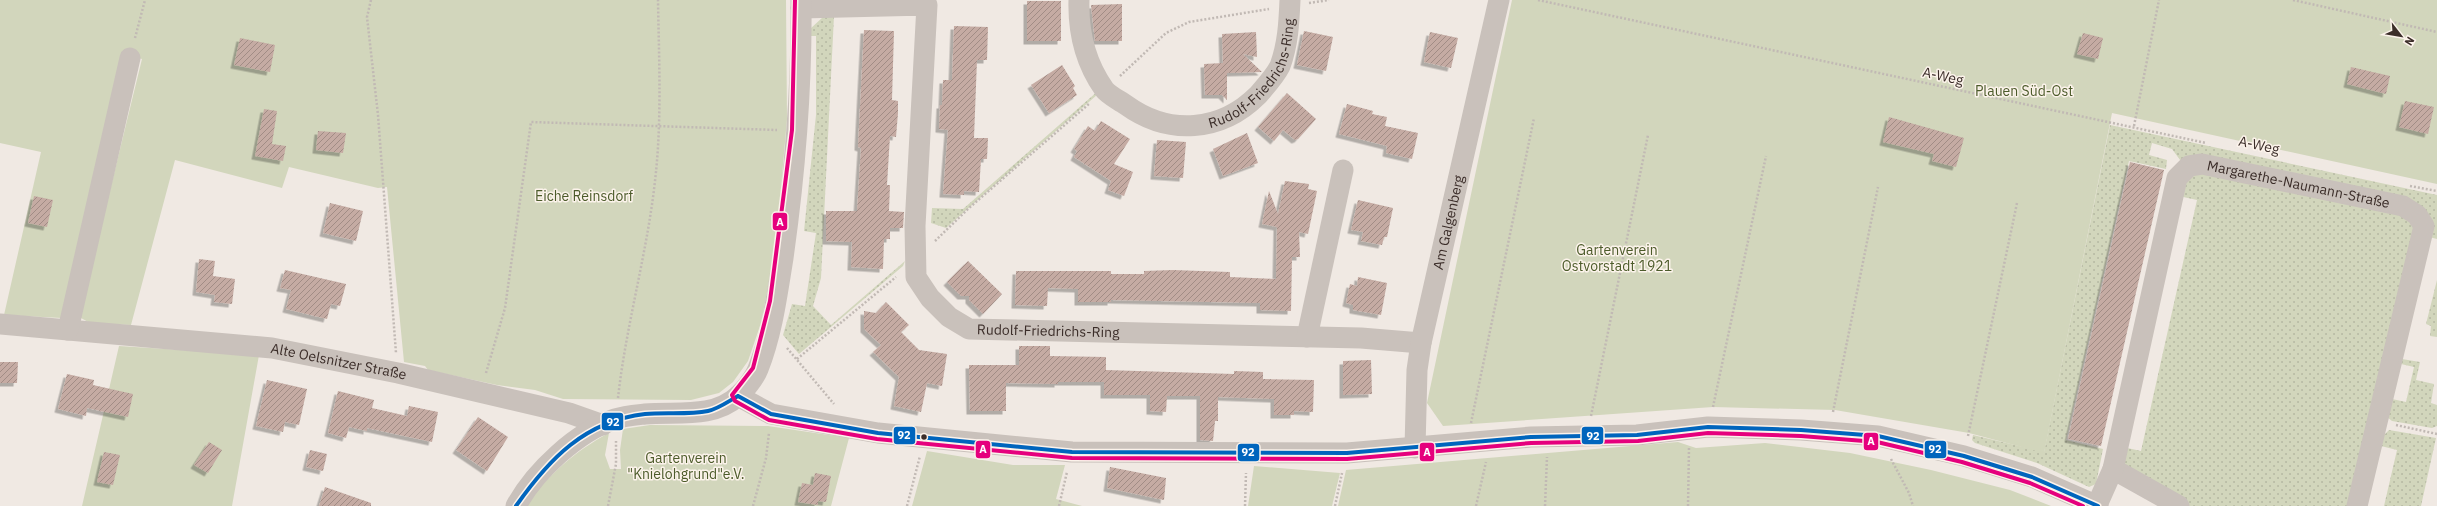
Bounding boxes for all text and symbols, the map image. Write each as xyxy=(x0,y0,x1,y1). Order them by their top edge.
north arrow xyxy=(2381,16,2421,56)
street label: Rudolf-Friedrichs-Ring xyxy=(1206,17,1298,132)
text: N xyxy=(2402,34,2418,48)
street label: A-Weg xyxy=(1921,63,1966,89)
park label: Plauen Süd-Ost xyxy=(1975,82,2073,100)
street label: A-Weg xyxy=(2237,132,2282,158)
street label: Margarethe-Naumann-Straße xyxy=(2205,156,2392,212)
street label: Am Galgenberg xyxy=(1429,173,1468,271)
park label: Eiche Reinsdorf xyxy=(535,187,633,205)
line badge: A xyxy=(772,212,788,231)
text: A xyxy=(776,215,784,229)
park label: Gartenverein Ostvorstadt 1921 xyxy=(1562,241,1672,275)
street label: Rudolf-Friedrichs-Ring xyxy=(977,320,1120,341)
street label: Alte Oelsnitzer Straße xyxy=(269,339,409,384)
line badge: 92 xyxy=(601,412,624,431)
text: 92 xyxy=(606,415,620,429)
line badge: 92 xyxy=(893,426,916,445)
line badge: 92 xyxy=(1581,426,1604,445)
text: 92 xyxy=(897,428,911,442)
text: 92 xyxy=(1586,429,1600,443)
unlabelled marker xyxy=(919,432,929,442)
line badge: A xyxy=(1863,432,1879,451)
text: A xyxy=(1867,434,1875,448)
line badge: A xyxy=(975,440,991,459)
line badge: 92 xyxy=(1924,440,1947,459)
text: A xyxy=(979,442,987,456)
line badge: A xyxy=(1419,442,1435,462)
text: 92 xyxy=(1928,442,1942,456)
line badge: 92 xyxy=(1237,443,1260,462)
text: 92 xyxy=(1241,445,1255,459)
text: A xyxy=(1423,445,1431,459)
park label: Gartenverein "Knielohgrund"e.V. xyxy=(627,449,745,483)

